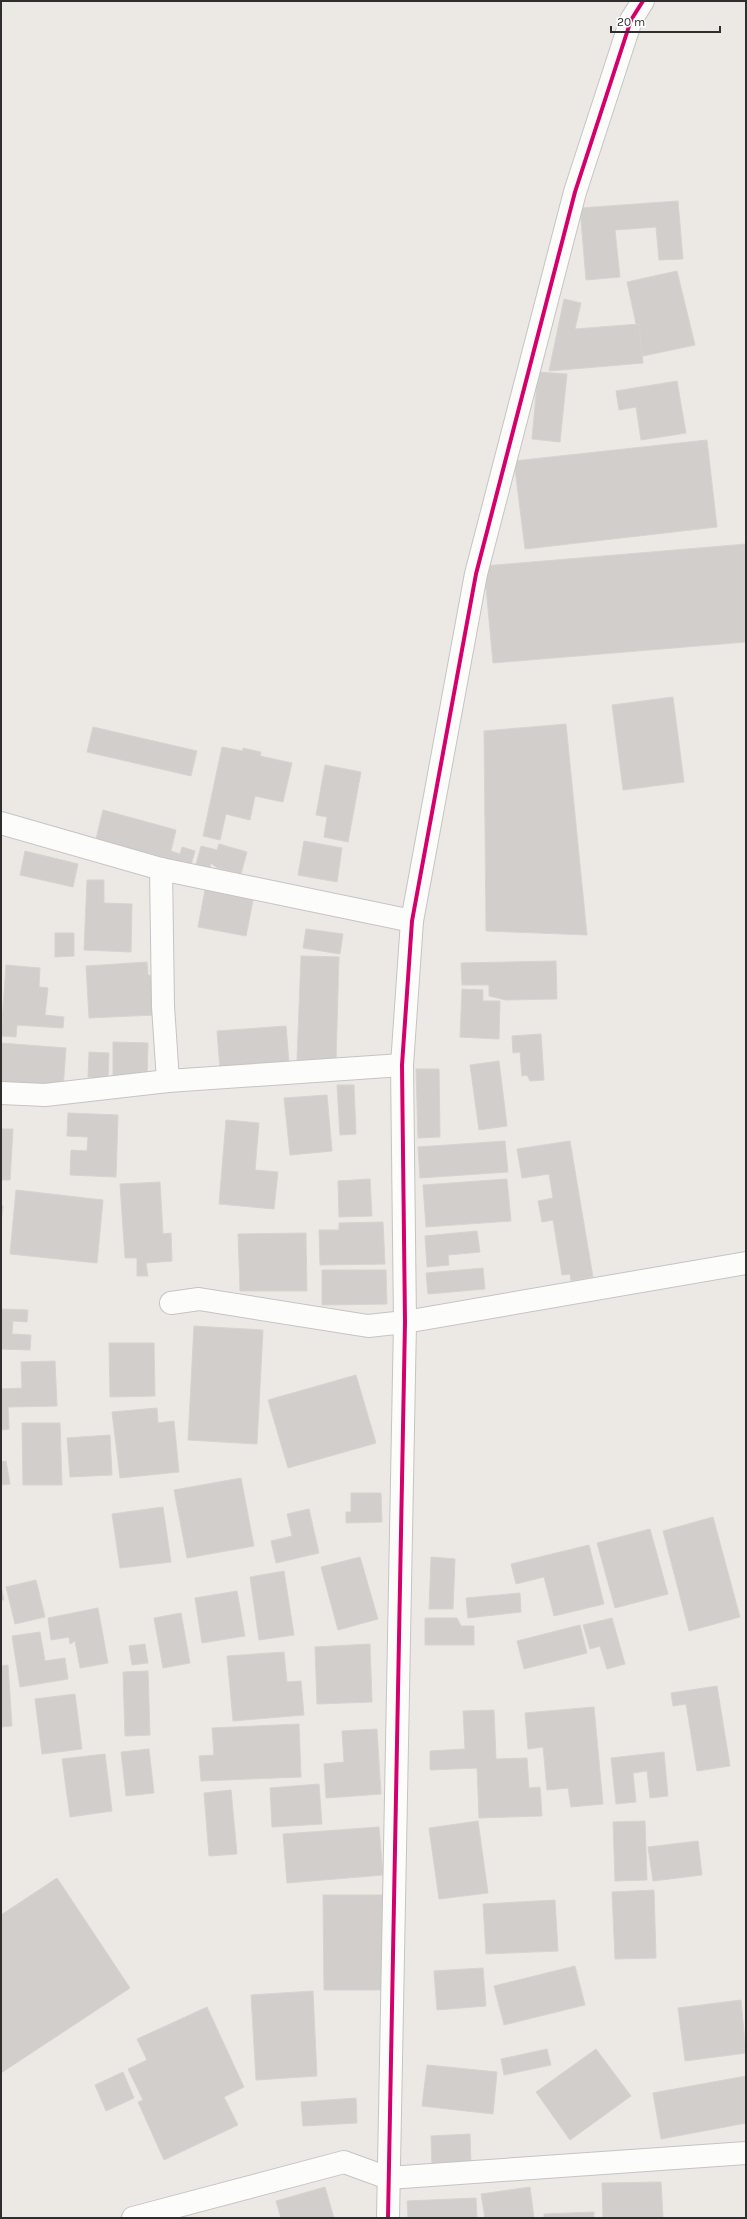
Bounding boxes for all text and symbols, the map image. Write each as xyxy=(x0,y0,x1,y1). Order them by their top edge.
scale bar xyxy=(611,8,720,34)
text: 20 m xyxy=(617,15,645,29)

